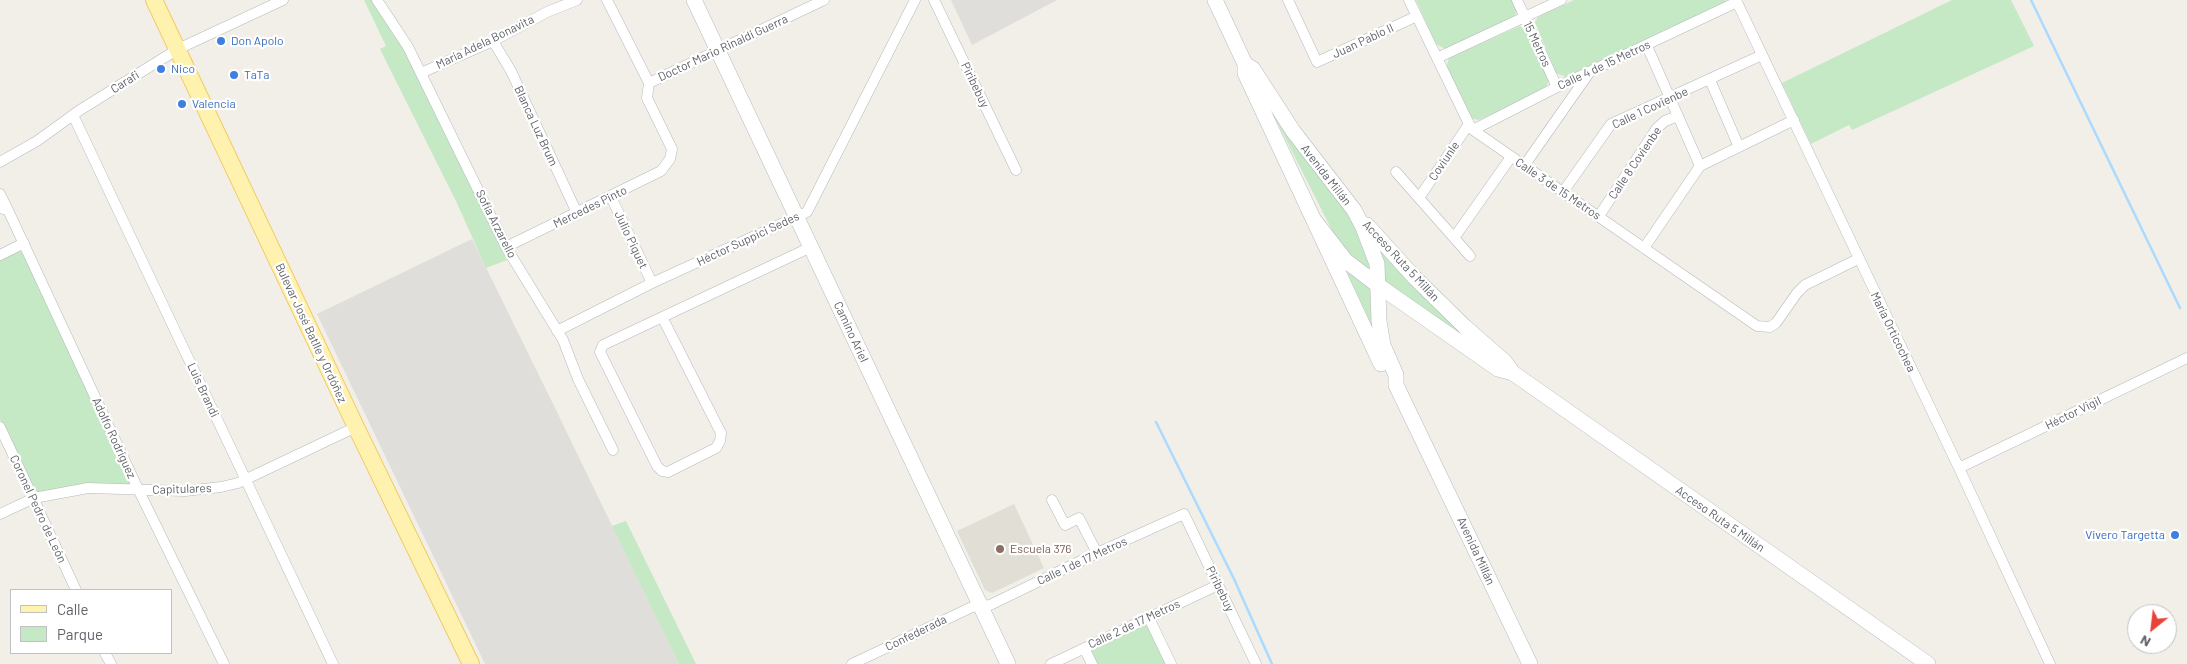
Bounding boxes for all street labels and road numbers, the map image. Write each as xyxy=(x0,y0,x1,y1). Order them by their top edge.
street label: María Adela Bonavita xyxy=(434,12,536,72)
street label: Doctor Mario Rinaldi Guerra xyxy=(656,12,790,84)
street label: 15 Metros xyxy=(1520,19,1554,69)
street label: Juan Pablo II xyxy=(1330,21,1396,61)
street label: Calle 4 de 15 Metros xyxy=(1555,37,1653,93)
street label: Piribebuy xyxy=(958,60,992,110)
street label: Carafi xyxy=(108,68,142,96)
street label: Blanca Luz Brum xyxy=(511,84,561,168)
street label: Calle 1 Covienbe xyxy=(1610,84,1690,132)
street label: Calle 8 Covienbe xyxy=(1605,124,1665,202)
street label: Coviunle xyxy=(1426,139,1462,183)
street label: Avenida Millán xyxy=(1298,142,1354,208)
street label: Calle 3 de 15 Metros xyxy=(1512,155,1604,223)
street label: Mercedes Pinto xyxy=(551,183,629,231)
street label: Sofía Arzarello xyxy=(473,187,519,261)
street label: Julio Piquet xyxy=(611,209,651,271)
street label: Héctor Suppici Sedes xyxy=(694,209,802,269)
street label: Acceso Ruta 5 Millán xyxy=(1360,218,1442,304)
street label: Bulevar José Batlle y Ordóñez xyxy=(272,261,350,405)
street label: María Orticochea xyxy=(1867,290,1919,374)
street label: Camino Ariel xyxy=(831,299,871,365)
street label: Luis Brandi xyxy=(184,360,222,420)
street label: Héctor Vigil xyxy=(2043,393,2103,433)
street label: Adolfo Rodríguez xyxy=(89,395,139,481)
street label: Coronel Pedro de León xyxy=(7,453,69,565)
street label: Capitulares xyxy=(152,481,212,497)
street label: Acceso Ruta 5 Millán xyxy=(1673,483,1767,555)
street label: Avenida Millán xyxy=(1454,515,1498,587)
street label: Calle 1 de 17 Metros xyxy=(1035,534,1129,588)
street label: Piribebuy xyxy=(1203,564,1237,614)
street label: Calle 2 de 17 Metros xyxy=(1086,596,1182,652)
street label: Confederada xyxy=(883,612,949,654)

